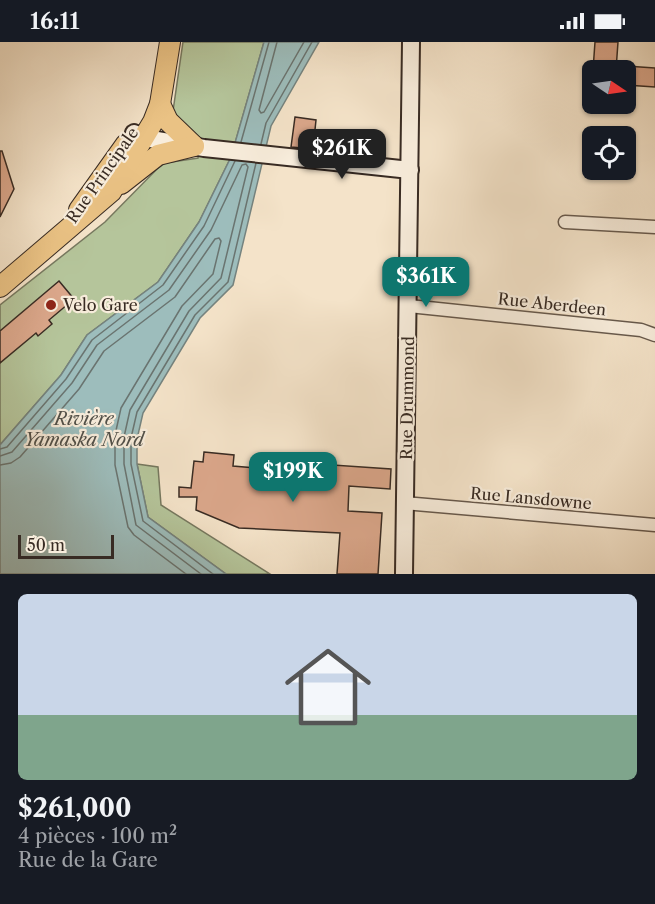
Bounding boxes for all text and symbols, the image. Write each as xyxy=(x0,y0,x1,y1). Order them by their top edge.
text: 16:11 xyxy=(30,8,79,35)
north arrow xyxy=(582,60,636,114)
map controls xyxy=(582,60,636,180)
street label: Rue Principale xyxy=(62,123,142,227)
button: locate xyxy=(582,126,636,180)
pin: $261K xyxy=(300,129,384,180)
text: $261K xyxy=(312,136,372,160)
pin: $361K xyxy=(384,257,468,308)
text: $361K xyxy=(396,264,456,288)
street label: Rue Aberdeen xyxy=(497,288,607,320)
place label: Velo Gare xyxy=(62,295,138,315)
marker: Velo Gare xyxy=(44,298,58,312)
street label: Rue Drummond xyxy=(396,336,418,460)
water label: Rivière Yamaska Nord xyxy=(24,408,146,451)
pin: $199K xyxy=(251,452,335,503)
text: $199K xyxy=(263,459,323,483)
street label: Rue Lansdowne xyxy=(469,483,593,513)
scale bar xyxy=(18,532,114,560)
text: 50 m xyxy=(27,535,65,555)
icon: home xyxy=(274,633,382,741)
text: $261,000 xyxy=(18,792,132,824)
text: 4 pièces · 100 m² xyxy=(18,824,177,848)
text: Rue de la Gare xyxy=(18,848,158,872)

